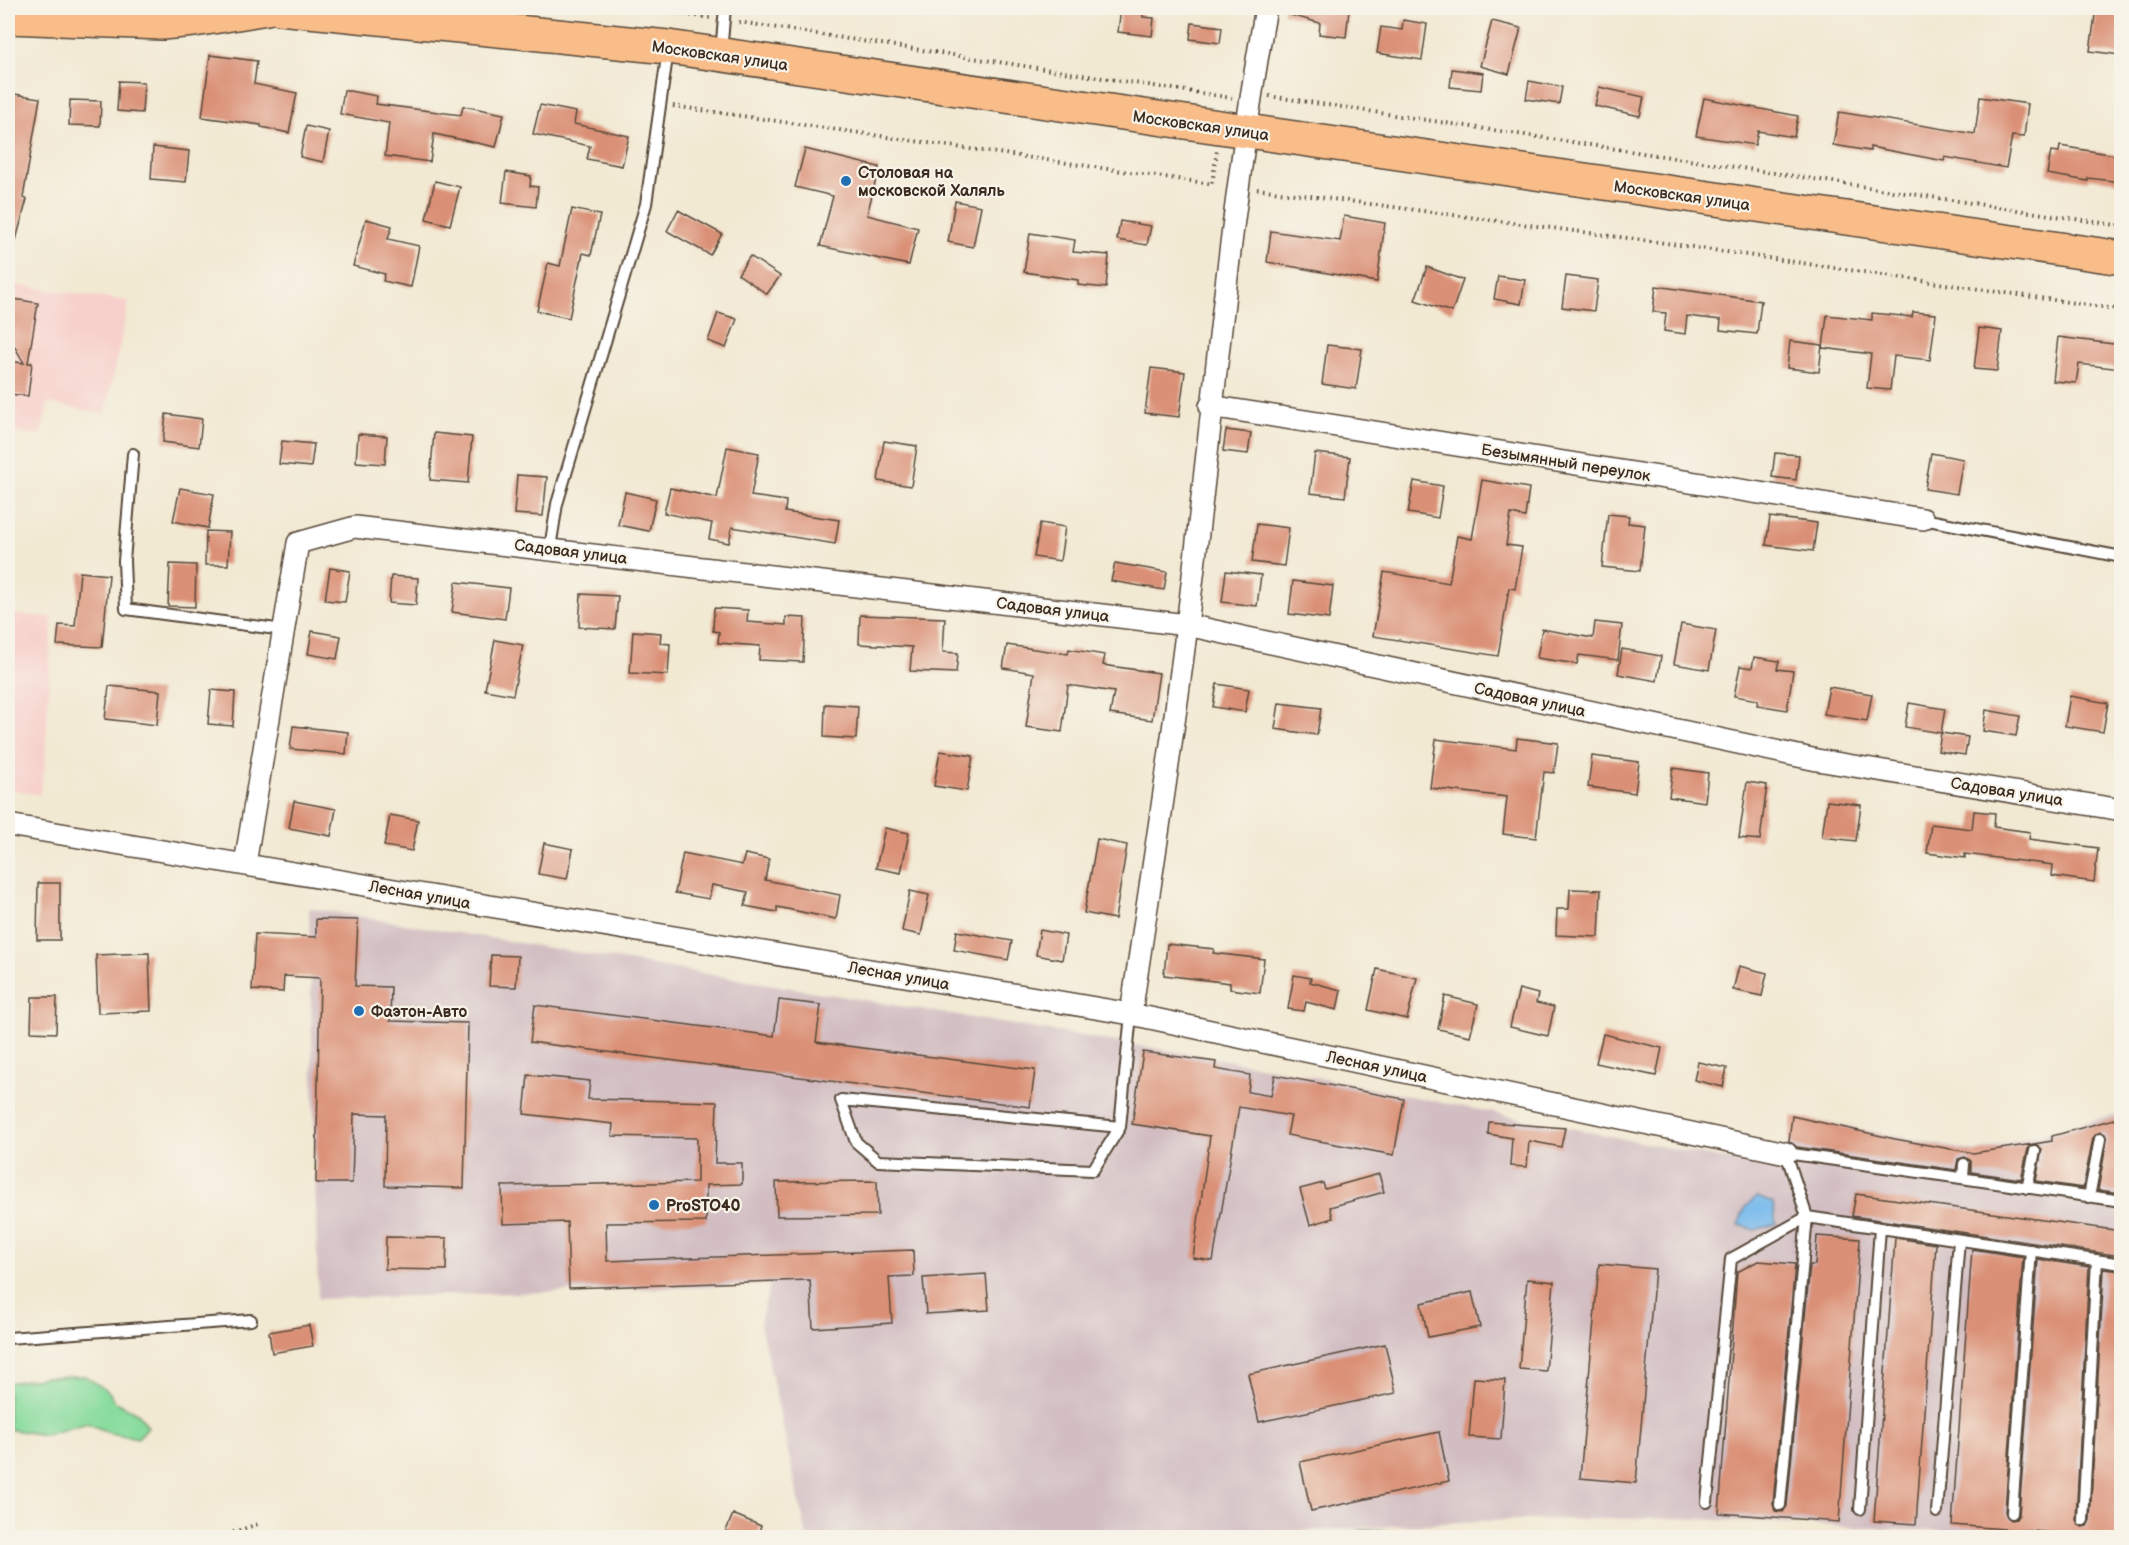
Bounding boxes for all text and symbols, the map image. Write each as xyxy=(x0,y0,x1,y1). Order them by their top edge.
street label: Московская улица xyxy=(650,38,790,76)
street label: Московская улица xyxy=(1131,108,1271,146)
place label: Столовая на московской Халяль xyxy=(858,164,1005,201)
marker: Столовая на московской Халяль xyxy=(839,174,853,188)
street label: Московская улица xyxy=(1612,178,1752,216)
street label: Безымянный переулок xyxy=(1480,441,1652,486)
street label: Садовая улица xyxy=(513,536,629,569)
street label: Садовая улица xyxy=(995,594,1111,627)
street label: Садовая улица xyxy=(1472,679,1588,722)
street label: Садовая улица xyxy=(1949,774,2065,811)
street label: Лесная улица xyxy=(366,877,473,914)
street label: Лесная улица xyxy=(845,958,952,995)
place label: Фаэтон-Авто xyxy=(371,1003,468,1022)
marker: Фаэтон-Авто xyxy=(352,1004,366,1018)
street label: Лесная улица xyxy=(1323,1047,1430,1088)
place label: ProSTO40 xyxy=(666,1197,740,1216)
marker: ProSTO40 xyxy=(647,1198,661,1212)

